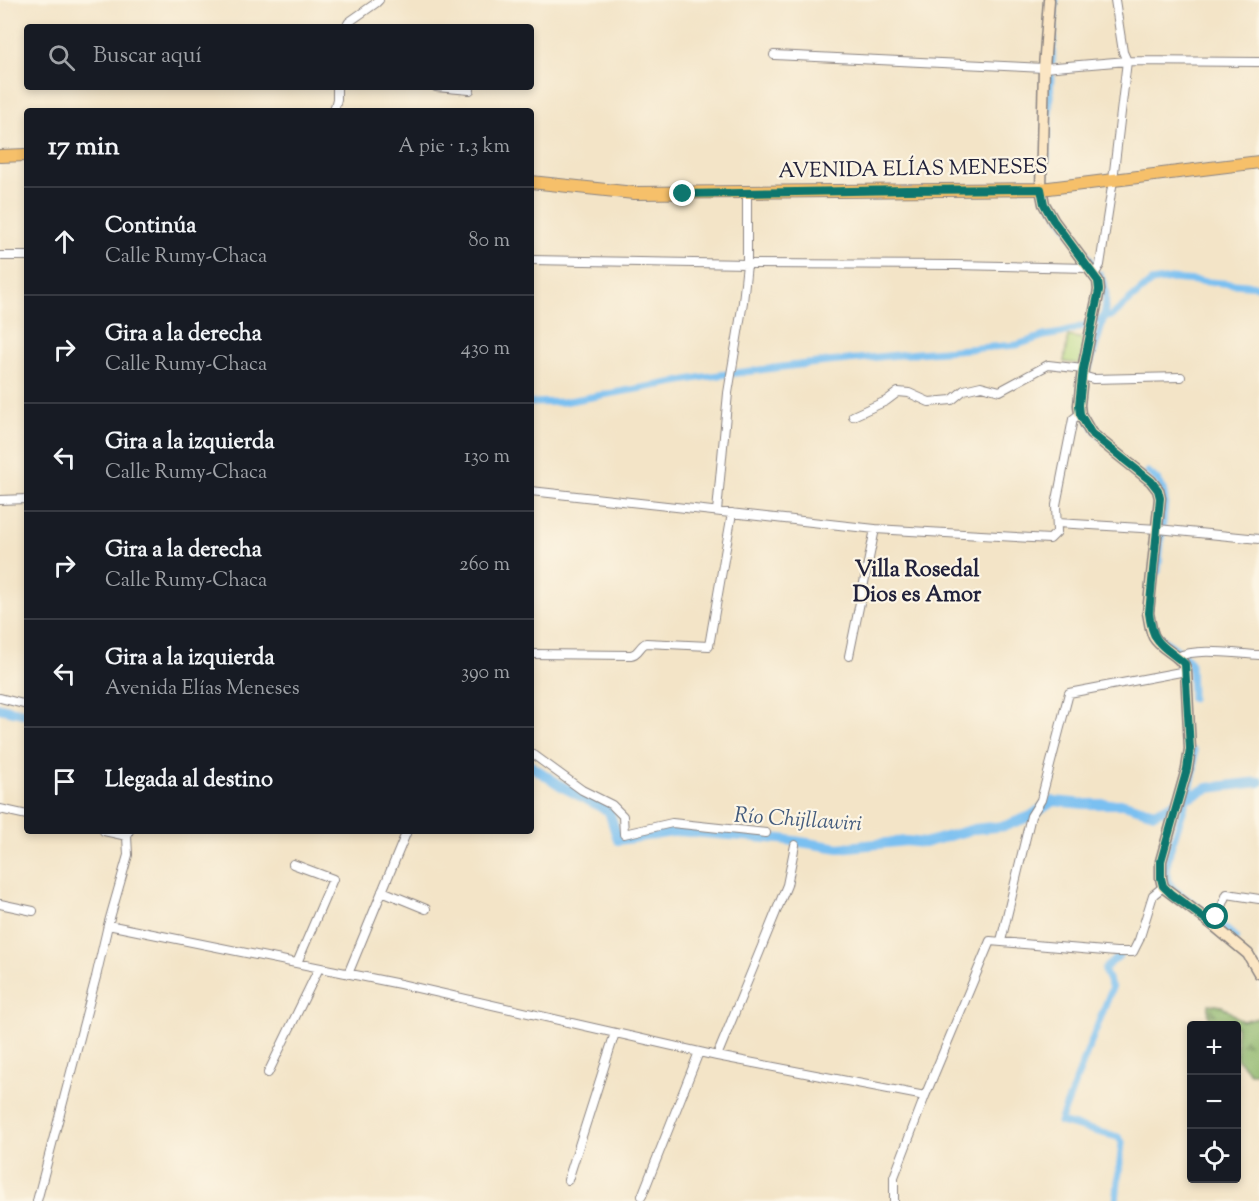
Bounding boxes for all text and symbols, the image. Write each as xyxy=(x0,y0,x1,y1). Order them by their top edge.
search box xyxy=(24,24,534,90)
icon: search xyxy=(45,41,78,74)
text: Buscar aquí xyxy=(93,41,202,73)
text: 17 min xyxy=(48,129,120,166)
text: A pie · 1.3 km xyxy=(398,133,510,162)
street label: AVENIDA ELÍAS MENESES xyxy=(778,153,1048,187)
route end xyxy=(669,180,695,206)
text: Continúa xyxy=(105,211,196,243)
icon: ahead xyxy=(48,225,81,258)
text: 80 m xyxy=(469,227,510,256)
text: Calle Rumy-Chaca xyxy=(105,243,267,272)
text: Gira a la derecha xyxy=(105,319,262,351)
icon: right xyxy=(48,333,81,366)
text: 430 m xyxy=(461,335,510,364)
text: Calle Rumy-Chaca xyxy=(105,351,267,380)
text: Gira a la izquierda xyxy=(105,427,275,459)
icon: left xyxy=(48,441,81,474)
text: 130 m xyxy=(464,443,510,472)
text: Calle Rumy-Chaca xyxy=(105,459,267,488)
text: Gira a la derecha xyxy=(105,535,262,567)
icon: right xyxy=(48,549,81,582)
text: 260 m xyxy=(459,551,510,580)
district label: Villa Rosedal Dios es Amor xyxy=(853,555,982,612)
text: Calle Rumy-Chaca xyxy=(105,567,267,596)
text: Gira a la izquierda xyxy=(105,643,275,675)
icon: left xyxy=(48,657,81,690)
text: 390 m xyxy=(461,659,510,688)
text: Avenida Elías Meneses xyxy=(105,675,300,704)
icon: arrive xyxy=(48,765,81,798)
text: Llegada al destino xyxy=(105,765,273,797)
water label: Río Chijllawiri xyxy=(733,801,863,841)
route start xyxy=(1202,903,1228,929)
map controls xyxy=(1187,1021,1241,1183)
button: + xyxy=(1187,1021,1241,1075)
button: − xyxy=(1187,1075,1241,1129)
button: locate xyxy=(1187,1129,1241,1183)

